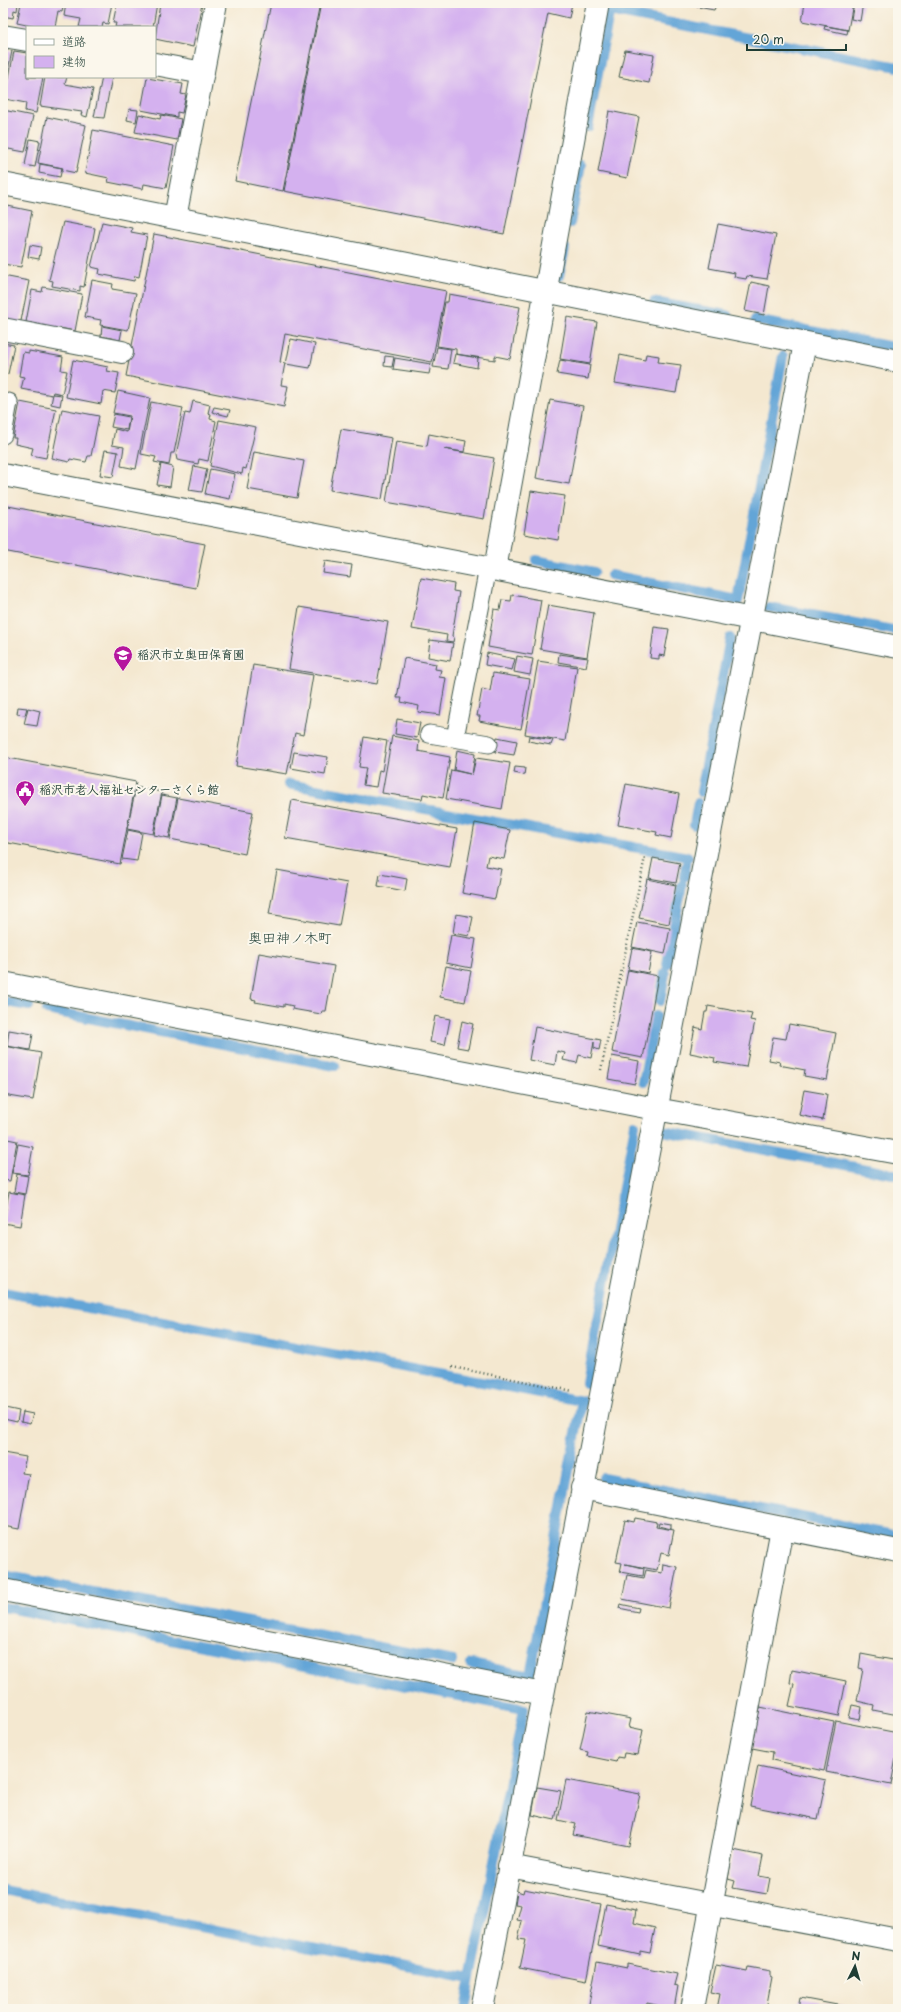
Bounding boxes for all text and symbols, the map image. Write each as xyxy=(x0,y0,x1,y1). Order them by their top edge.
legend xyxy=(26,26,156,78)
scale bar xyxy=(747,26,846,52)
text: 20 m xyxy=(753,30,784,48)
text: 道路 xyxy=(62,32,86,50)
text: 建物 xyxy=(62,52,86,70)
school or university icon: 稲沢市立奥田保育園 xyxy=(112,644,134,672)
place label: 稲沢市立奥田保育園 xyxy=(137,645,245,663)
public building icon: 稲沢市老人福祉センターさくら館 xyxy=(14,779,36,807)
place label: 稲沢市老人福祉センターさくら館 xyxy=(39,780,219,798)
district label: 奥田神ノ木町 xyxy=(248,927,332,948)
north arrow xyxy=(835,1946,875,1986)
text: N xyxy=(851,1947,861,1964)

